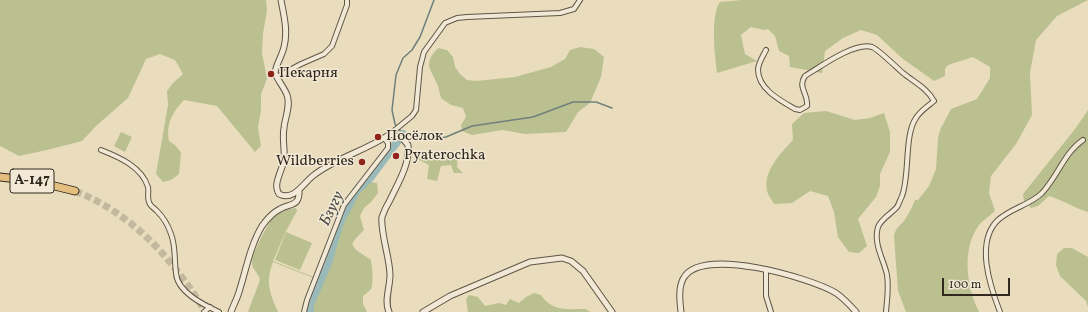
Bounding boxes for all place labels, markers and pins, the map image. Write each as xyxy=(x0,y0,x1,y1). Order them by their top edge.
place label: Пекарня xyxy=(279,65,338,83)
marker: Пекарня xyxy=(266,69,276,79)
place label: Посёлок xyxy=(386,128,443,146)
marker: Посёлок xyxy=(373,132,383,142)
place label: Pyaterochka xyxy=(404,147,485,165)
marker: Pyaterochka xyxy=(391,151,401,161)
place label: Wildberries xyxy=(276,153,354,171)
marker: Wildberries xyxy=(357,157,367,167)

